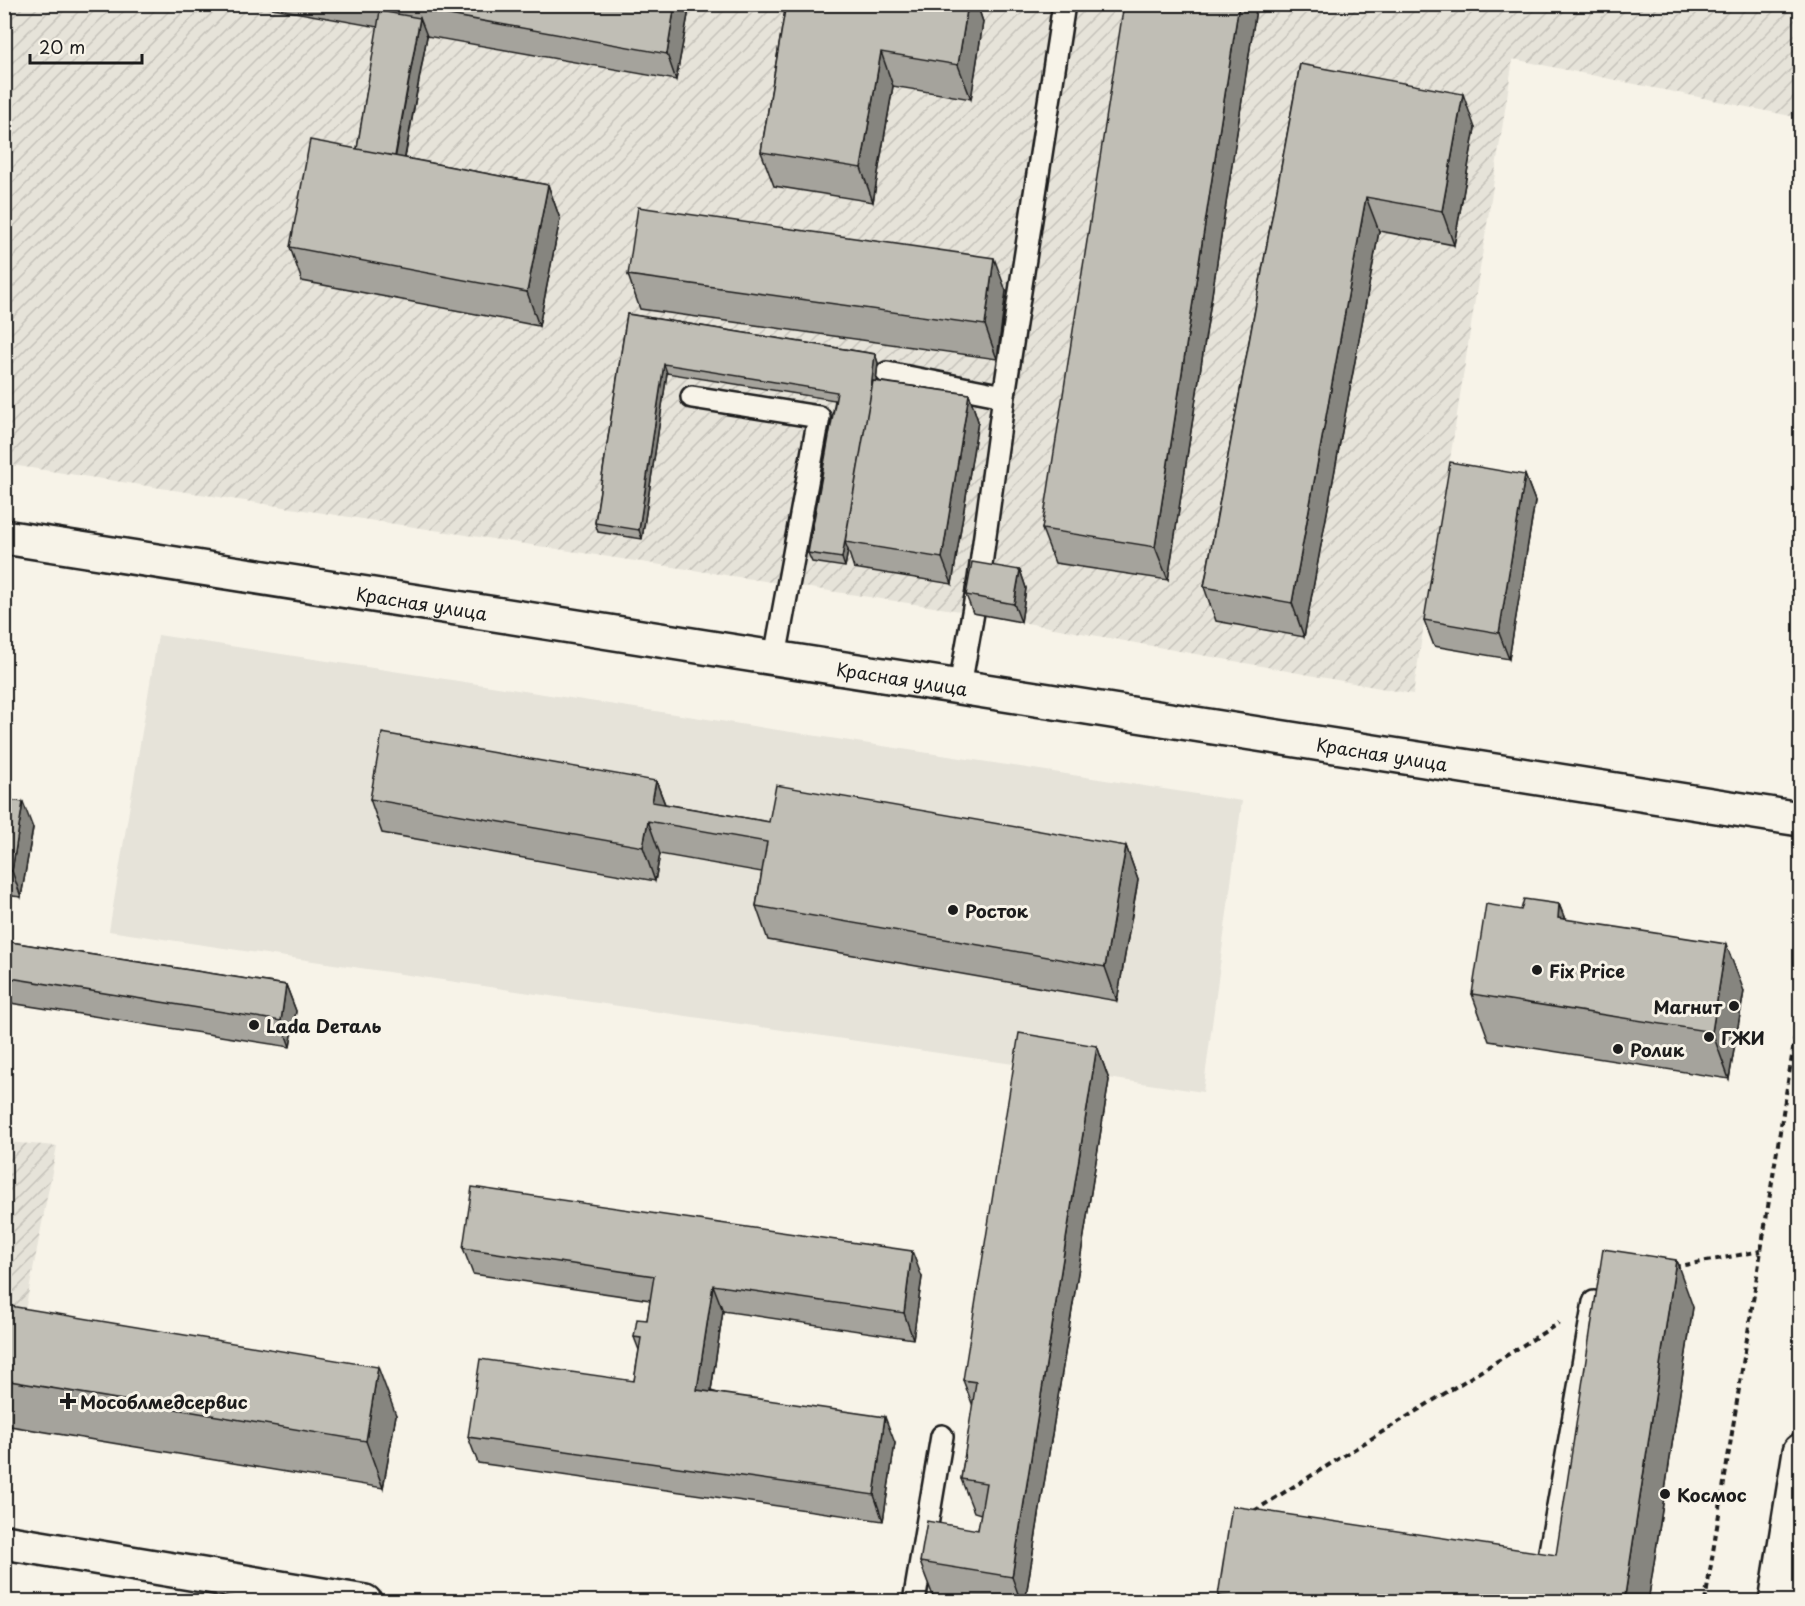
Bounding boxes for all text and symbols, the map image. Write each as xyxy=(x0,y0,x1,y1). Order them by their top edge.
scale bar xyxy=(30,27,142,65)
text: 20 m xyxy=(39,33,85,60)
street label: Красная улица xyxy=(354,579,490,626)
street label: Красная улица xyxy=(835,654,970,702)
street label: Красная улица xyxy=(1315,730,1450,777)
place label: Росток xyxy=(965,897,1029,924)
marker: Росток xyxy=(946,903,960,917)
place label: Fix Price xyxy=(1549,957,1625,984)
marker: Fix Price xyxy=(1530,963,1544,977)
place label: Магнит xyxy=(1654,993,1723,1020)
marker: Магнит xyxy=(1727,999,1741,1013)
place label: Lada Dеталь xyxy=(266,1012,381,1039)
marker: Lada Dеталь xyxy=(247,1018,261,1032)
place label: ГЖИ xyxy=(1721,1024,1765,1051)
marker: ГЖИ xyxy=(1702,1030,1716,1044)
place label: Ролик xyxy=(1630,1036,1685,1063)
marker: Ролик xyxy=(1611,1042,1625,1056)
place label: Мособлмедсервис xyxy=(80,1388,248,1415)
marker: Мособлмедсервис xyxy=(61,1394,75,1408)
place label: Космос xyxy=(1677,1481,1747,1508)
marker: Космос xyxy=(1658,1487,1672,1501)

